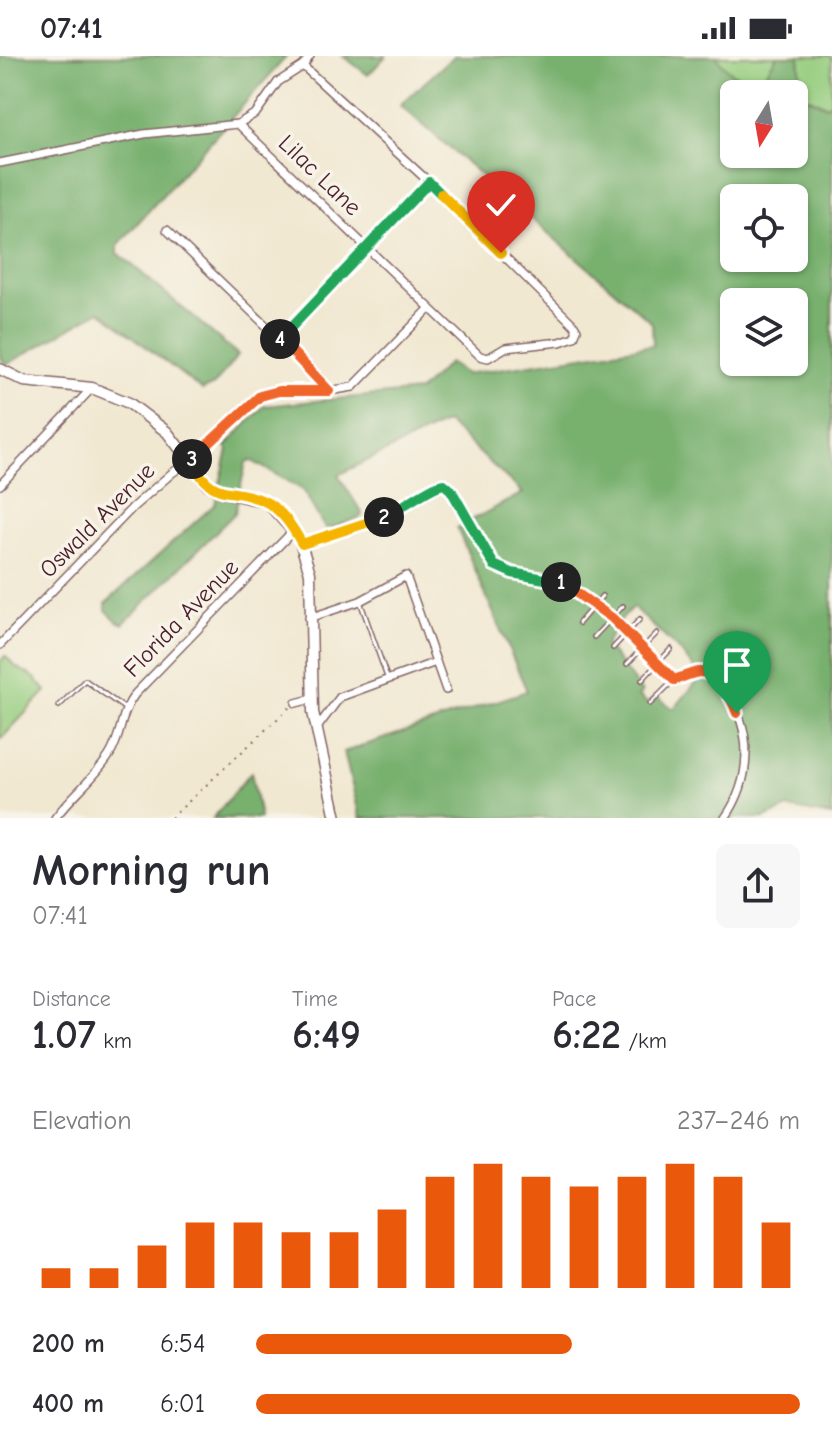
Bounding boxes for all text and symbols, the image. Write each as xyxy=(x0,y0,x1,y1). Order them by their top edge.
text: 07:41 xyxy=(40,11,103,46)
north arrow xyxy=(720,80,808,168)
map controls xyxy=(720,80,808,376)
street label: Lilac Lane xyxy=(273,129,367,221)
pin xyxy=(467,171,535,253)
icon: check xyxy=(479,183,523,227)
button: locate xyxy=(720,184,808,272)
button: layers xyxy=(720,288,808,376)
pin: 4 xyxy=(260,319,300,359)
text: 4 xyxy=(275,326,285,352)
pin: 3 xyxy=(172,439,212,479)
text: 3 xyxy=(187,446,197,472)
street label: Oswald Avenue xyxy=(34,457,160,583)
pin: 2 xyxy=(364,497,404,537)
text: 2 xyxy=(379,504,389,530)
street label: Florida Avenue xyxy=(118,553,244,683)
pin: 1 xyxy=(541,562,581,602)
text: 1 xyxy=(557,569,565,595)
pin xyxy=(703,631,771,713)
icon: arrive xyxy=(715,643,759,687)
button: share xyxy=(716,844,800,928)
text: Morning run xyxy=(32,845,271,896)
text: 07:41 xyxy=(32,901,88,931)
text: Distance xyxy=(32,986,111,1012)
text: Time xyxy=(292,986,338,1012)
text: Pace xyxy=(552,986,596,1012)
text: 1.07 xyxy=(32,1012,96,1058)
text: 6:49 xyxy=(292,1012,361,1058)
text: 6:22 xyxy=(552,1012,621,1058)
text: km xyxy=(96,1028,132,1054)
text: /km xyxy=(621,1028,667,1054)
text: Elevation xyxy=(32,1106,132,1136)
text: 237–246 m xyxy=(677,1106,800,1136)
text: 200 m xyxy=(32,1329,105,1359)
text: 6:54 xyxy=(160,1329,205,1359)
text: 400 m xyxy=(32,1389,104,1419)
text: 6:01 xyxy=(160,1389,205,1419)

